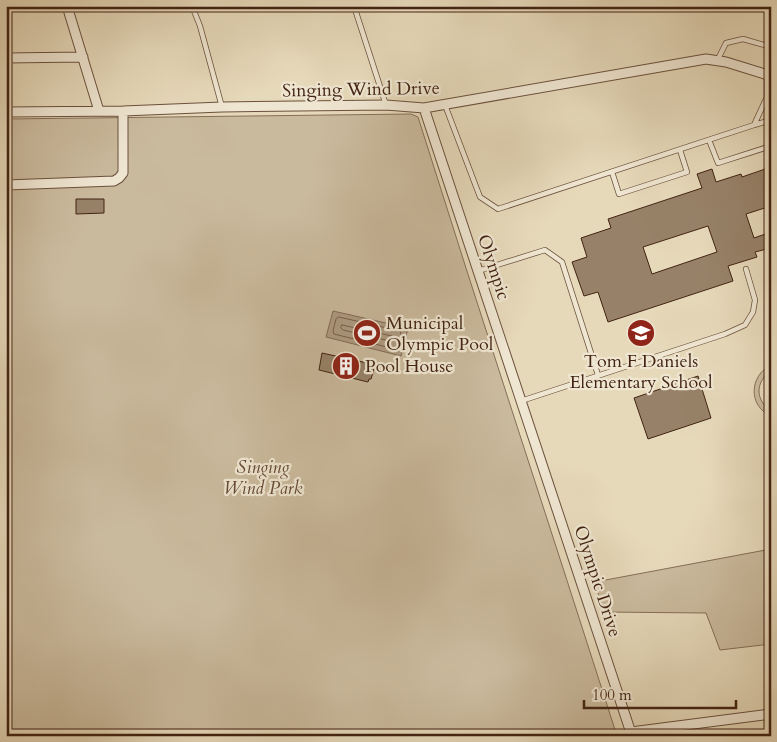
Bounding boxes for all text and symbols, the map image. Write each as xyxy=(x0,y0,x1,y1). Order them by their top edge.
street label: Singing Wind Drive xyxy=(282,76,440,103)
street label: Olympic xyxy=(471,231,516,303)
place label: Municipal Olympic Pool xyxy=(386,311,494,357)
sports icon: Municipal Olympic Pool xyxy=(352,318,382,348)
school or university icon: Tom F Daniels Elementary School xyxy=(626,318,656,348)
place label: Tom F Daniels Elementary School xyxy=(569,349,713,395)
building icon: Pool House xyxy=(331,351,361,381)
place label: Pool House xyxy=(365,354,453,379)
park label: Singing Wind Park xyxy=(224,455,303,501)
street label: Olympic Drive xyxy=(568,522,627,640)
scale bar xyxy=(584,677,737,709)
text: 100 m xyxy=(592,685,632,705)

